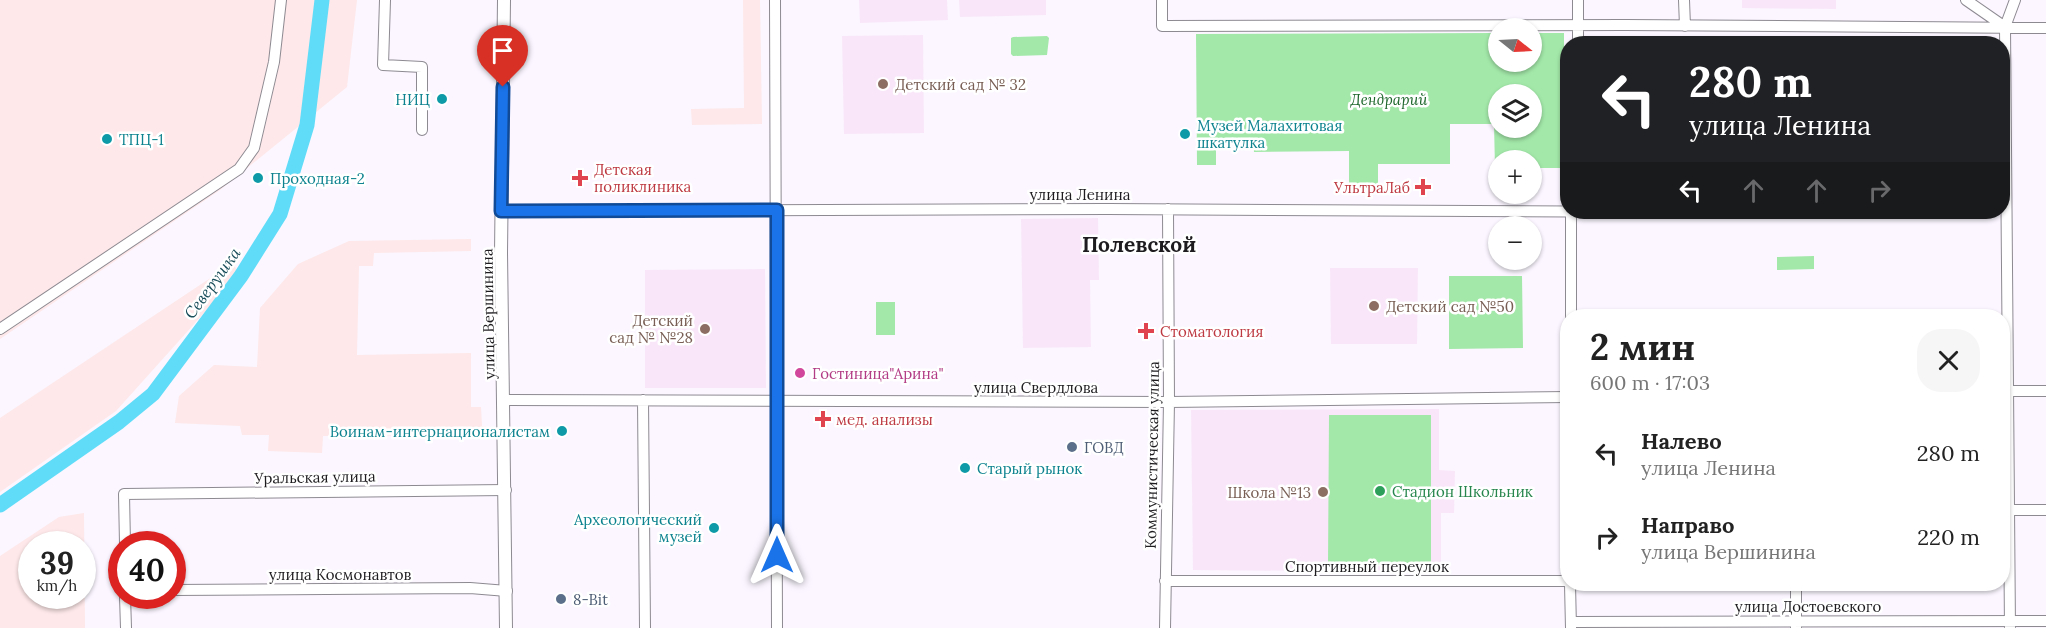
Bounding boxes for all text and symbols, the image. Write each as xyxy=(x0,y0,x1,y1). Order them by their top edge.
north arrow xyxy=(1488,18,1542,72)
map controls xyxy=(1488,18,1542,270)
pin xyxy=(477,25,528,87)
icon: arrive xyxy=(486,34,519,67)
text: 280 m xyxy=(1689,55,1812,109)
icon: left xyxy=(1590,60,1668,138)
place label: Детский сад № 32 xyxy=(895,75,1026,94)
marker: Детский сад № 32 xyxy=(876,77,890,91)
button: layers xyxy=(1488,84,1542,138)
place label: НИЦ xyxy=(395,90,430,109)
park label: Дендрарий xyxy=(1350,90,1427,109)
marker: НИЦ xyxy=(435,92,449,106)
text: улица Ленина xyxy=(1689,108,1871,142)
place label: Музей Малахитовая шкатулка xyxy=(1197,116,1342,152)
marker: Музей Малахитовая шкатулка xyxy=(1178,127,1192,141)
place label: ТПЦ-1 xyxy=(119,130,164,149)
marker: ТПЦ-1 xyxy=(100,132,114,146)
button: + xyxy=(1488,150,1542,204)
place label: Детская поликлиника xyxy=(594,160,691,196)
place label: Проходная-2 xyxy=(270,169,365,188)
marker: Детская поликлиника xyxy=(571,169,589,187)
marker: Проходная-2 xyxy=(251,171,265,185)
icon: left xyxy=(1674,174,1707,207)
icon: ahead xyxy=(1737,174,1770,207)
icon: ahead xyxy=(1800,174,1833,207)
icon: right xyxy=(1863,174,1896,207)
place label: УльтраЛаб xyxy=(1333,178,1410,197)
marker: УльтраЛаб xyxy=(1414,178,1432,196)
street label: улица Ленина xyxy=(1029,185,1131,204)
button: − xyxy=(1488,216,1542,270)
district label: Полевской xyxy=(1082,231,1196,258)
water label: Северушка xyxy=(180,243,245,322)
street label: улица Вершинина xyxy=(477,248,499,380)
place label: Детский сад №50 xyxy=(1386,297,1514,316)
marker: Детский сад №50 xyxy=(1367,299,1381,313)
place label: Детский сад № №28 xyxy=(609,311,693,347)
marker: Детский сад № №28 xyxy=(698,322,712,336)
marker: Стоматология xyxy=(1137,322,1155,340)
place label: Стоматология xyxy=(1160,322,1264,341)
text: 2 мин xyxy=(1590,324,1695,370)
button: close xyxy=(1917,329,1980,392)
street label: Коммунистическая улица xyxy=(1141,361,1163,549)
place label: Гостиница"Арина" xyxy=(812,364,944,383)
marker: Гостиница"Арина" xyxy=(793,366,807,380)
text: 600 m · 17:03 xyxy=(1590,370,1710,395)
street label: улица Свердлова xyxy=(974,378,1099,397)
marker: мед. анализы xyxy=(814,410,832,428)
place label: мед. анализы xyxy=(836,410,933,429)
place label: Воинам-интернационалистам xyxy=(330,422,550,441)
marker: Воинам-интернационалистам xyxy=(555,424,569,438)
text: Налево xyxy=(1641,427,1722,455)
icon: left xyxy=(1590,437,1623,470)
place label: ГОВД xyxy=(1084,438,1124,457)
text: 280 m xyxy=(1917,439,1980,467)
marker: ГОВД xyxy=(1065,440,1079,454)
text: улица Ленина xyxy=(1641,455,1776,480)
place label: Старый рынок xyxy=(977,459,1082,478)
marker: Старый рынок xyxy=(958,461,972,475)
street label: Уральская улица xyxy=(253,466,376,488)
place label: Стадион Школьник xyxy=(1392,482,1533,501)
place label: Школа №13 xyxy=(1228,483,1311,502)
marker: Стадион Школьник xyxy=(1373,484,1387,498)
marker: Школа №13 xyxy=(1316,485,1330,499)
place label: Археологический музей xyxy=(573,510,702,546)
text: Направо xyxy=(1641,511,1735,539)
marker: Археологический музей xyxy=(707,521,721,535)
icon: right xyxy=(1590,521,1623,554)
position arrow xyxy=(745,523,809,587)
text: 220 m xyxy=(1917,523,1980,551)
speed limit sign: 40 xyxy=(108,531,186,609)
text: улица Вершинина xyxy=(1641,539,1816,564)
text: 39 xyxy=(40,544,74,582)
street label: Спортивный переулок xyxy=(1285,557,1449,576)
street label: улица Космонавтов xyxy=(269,565,411,584)
text: km/h xyxy=(37,576,77,595)
place label: 8-Bit xyxy=(573,590,608,609)
marker: 8-Bit xyxy=(554,592,568,606)
street label: улица Достоевского xyxy=(1735,597,1881,616)

